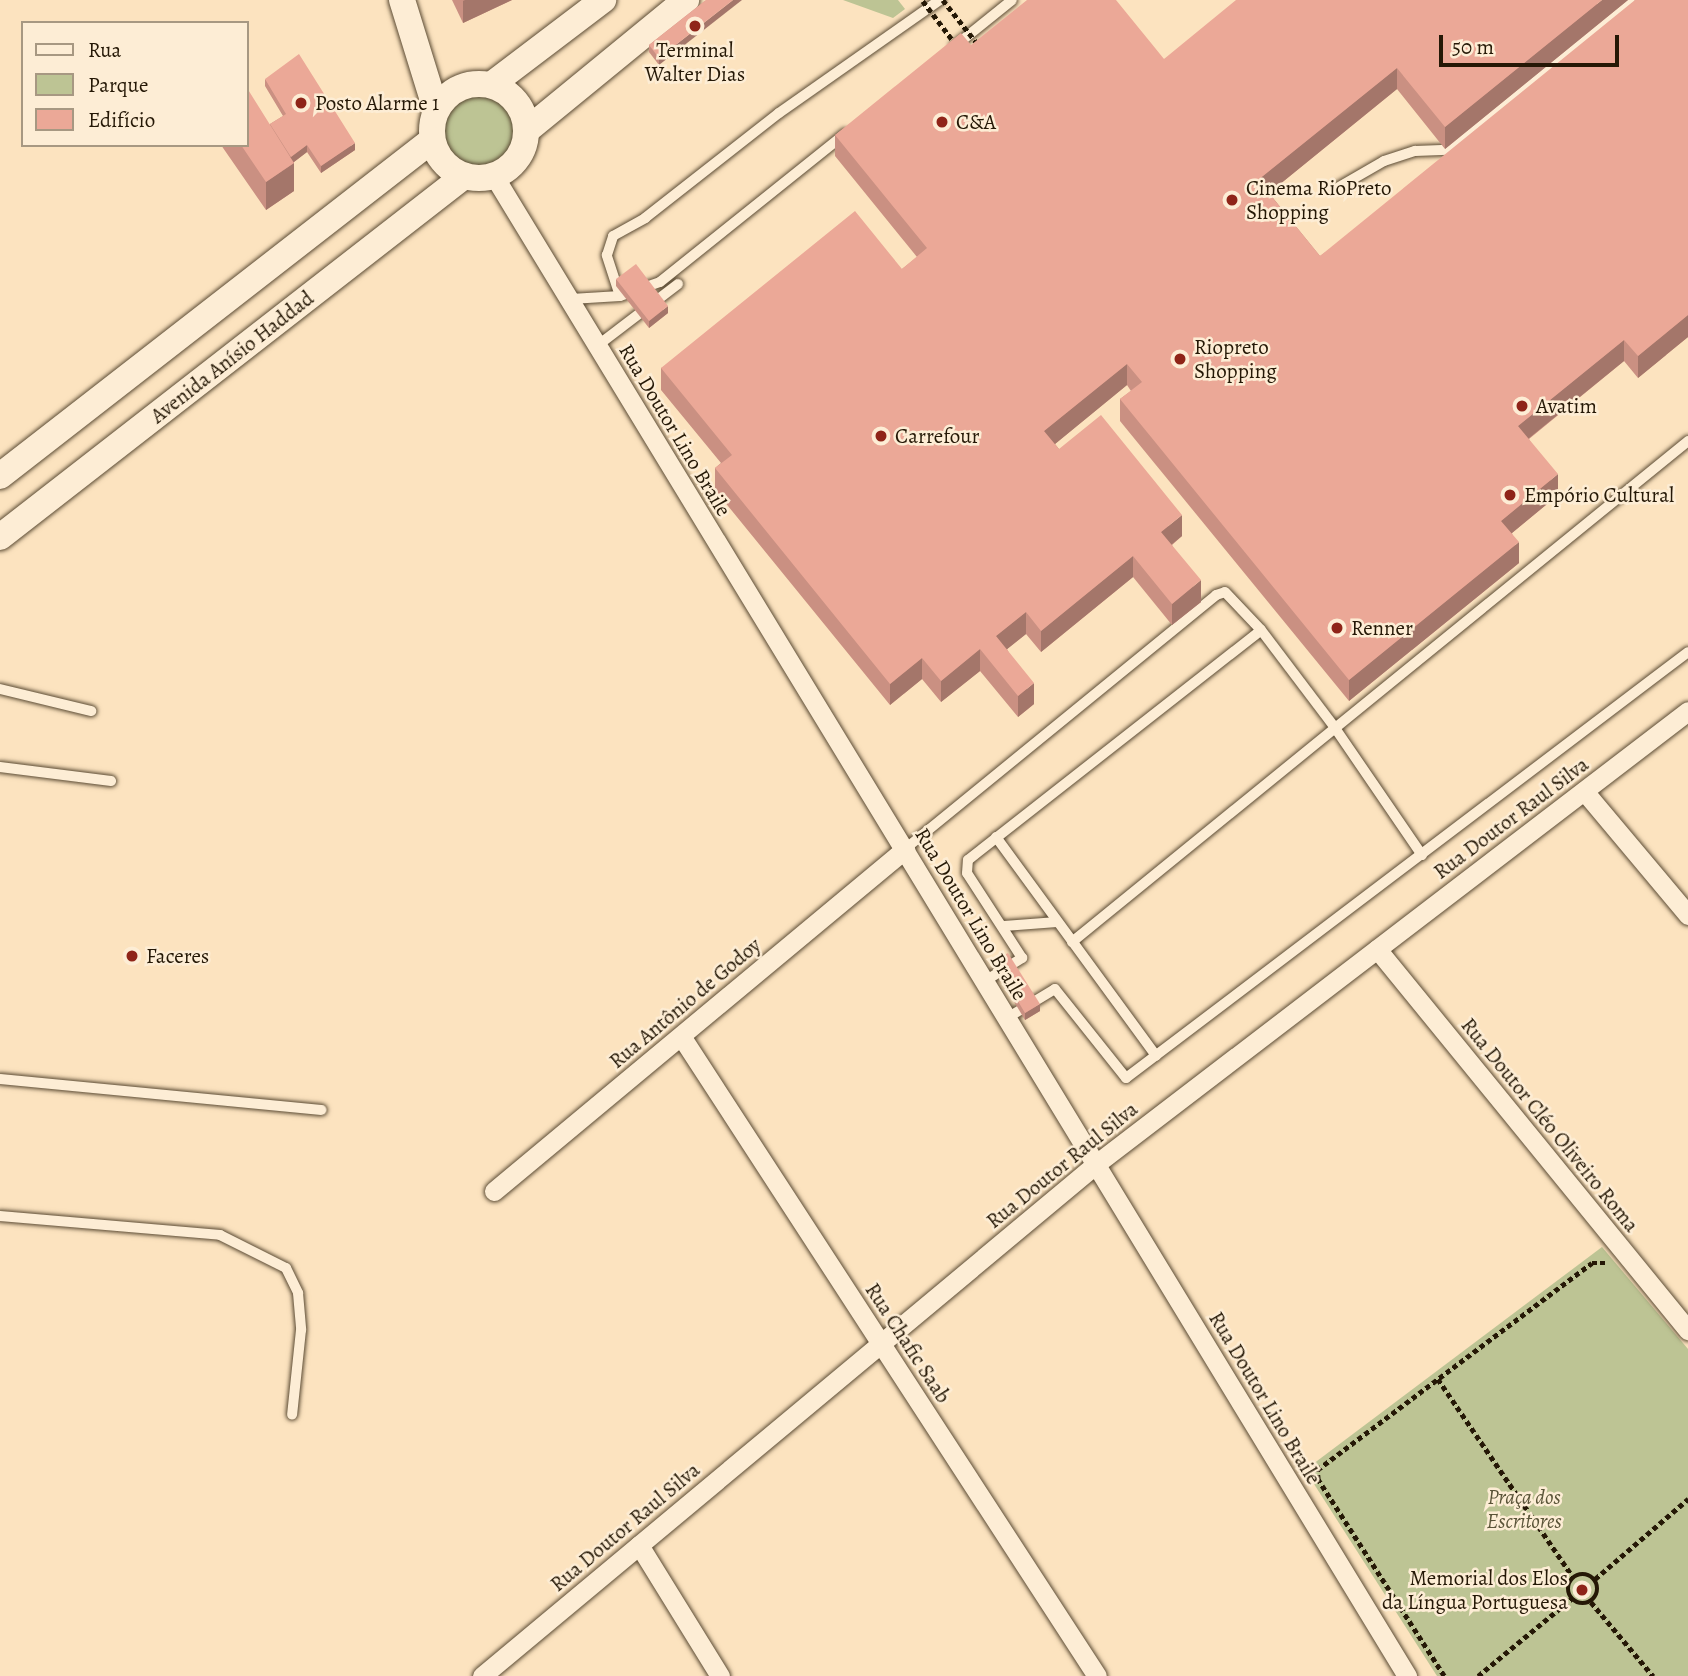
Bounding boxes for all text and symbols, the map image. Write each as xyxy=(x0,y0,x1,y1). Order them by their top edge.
marker: Terminal Walter Dias xyxy=(687,18,703,34)
legend xyxy=(21,21,248,147)
scale bar xyxy=(1443,21,1623,65)
text: 50 m xyxy=(1452,33,1494,61)
text: Rua xyxy=(88,36,121,64)
place label: Terminal Walter Dias xyxy=(645,37,745,87)
text: Parque xyxy=(88,71,148,99)
place label: Posto Alarme 1 xyxy=(315,90,439,116)
marker: Posto Alarme 1 xyxy=(293,95,309,111)
text: Edifício xyxy=(88,106,155,134)
place label: C&A xyxy=(956,109,996,135)
marker: C&A xyxy=(934,114,950,130)
place label: Cinema RioPreto Shopping xyxy=(1246,175,1392,225)
marker: Cinema RioPreto Shopping xyxy=(1224,192,1240,208)
street label: Avenida Anísio Haddad xyxy=(145,286,319,428)
place label: Riopreto Shopping xyxy=(1194,334,1277,384)
street label: Rua Doutor Lino Braile xyxy=(614,339,736,521)
marker: Riopreto Shopping xyxy=(1172,351,1188,367)
place label: Avatim xyxy=(1536,393,1597,419)
marker: Avatim xyxy=(1514,398,1530,414)
place label: Carrefour xyxy=(895,423,980,449)
marker: Carrefour xyxy=(873,428,889,444)
place label: Empório Cultural xyxy=(1524,482,1674,508)
marker: Empório Cultural xyxy=(1502,487,1518,503)
place label: Renner xyxy=(1351,615,1413,641)
marker: Renner xyxy=(1329,620,1345,636)
street label: Rua Doutor Raul Silva xyxy=(1429,752,1593,884)
street label: Rua Doutor Lino Braile xyxy=(910,823,1032,1005)
street label: Rua Antônio de Godoy xyxy=(604,932,766,1074)
place label: Faceres xyxy=(146,943,209,969)
marker: Faceres xyxy=(124,948,140,964)
street label: Rua Doutor Cléo Oliveiro Roma xyxy=(1456,1013,1644,1237)
street label: Rua Doutor Raul Silva xyxy=(981,1096,1143,1234)
street label: Rua Chafic Saab xyxy=(860,1278,956,1408)
street label: Rua Doutor Lino Braile xyxy=(1204,1307,1326,1489)
street label: Rua Doutor Raul Silva xyxy=(545,1457,705,1597)
park label: Praça dos Escritores xyxy=(1486,1484,1562,1534)
place label: Memorial dos Elos da Língua Portuguesa xyxy=(1382,1565,1568,1615)
marker: Memorial dos Elos da Língua Portuguesa xyxy=(1574,1582,1590,1598)

